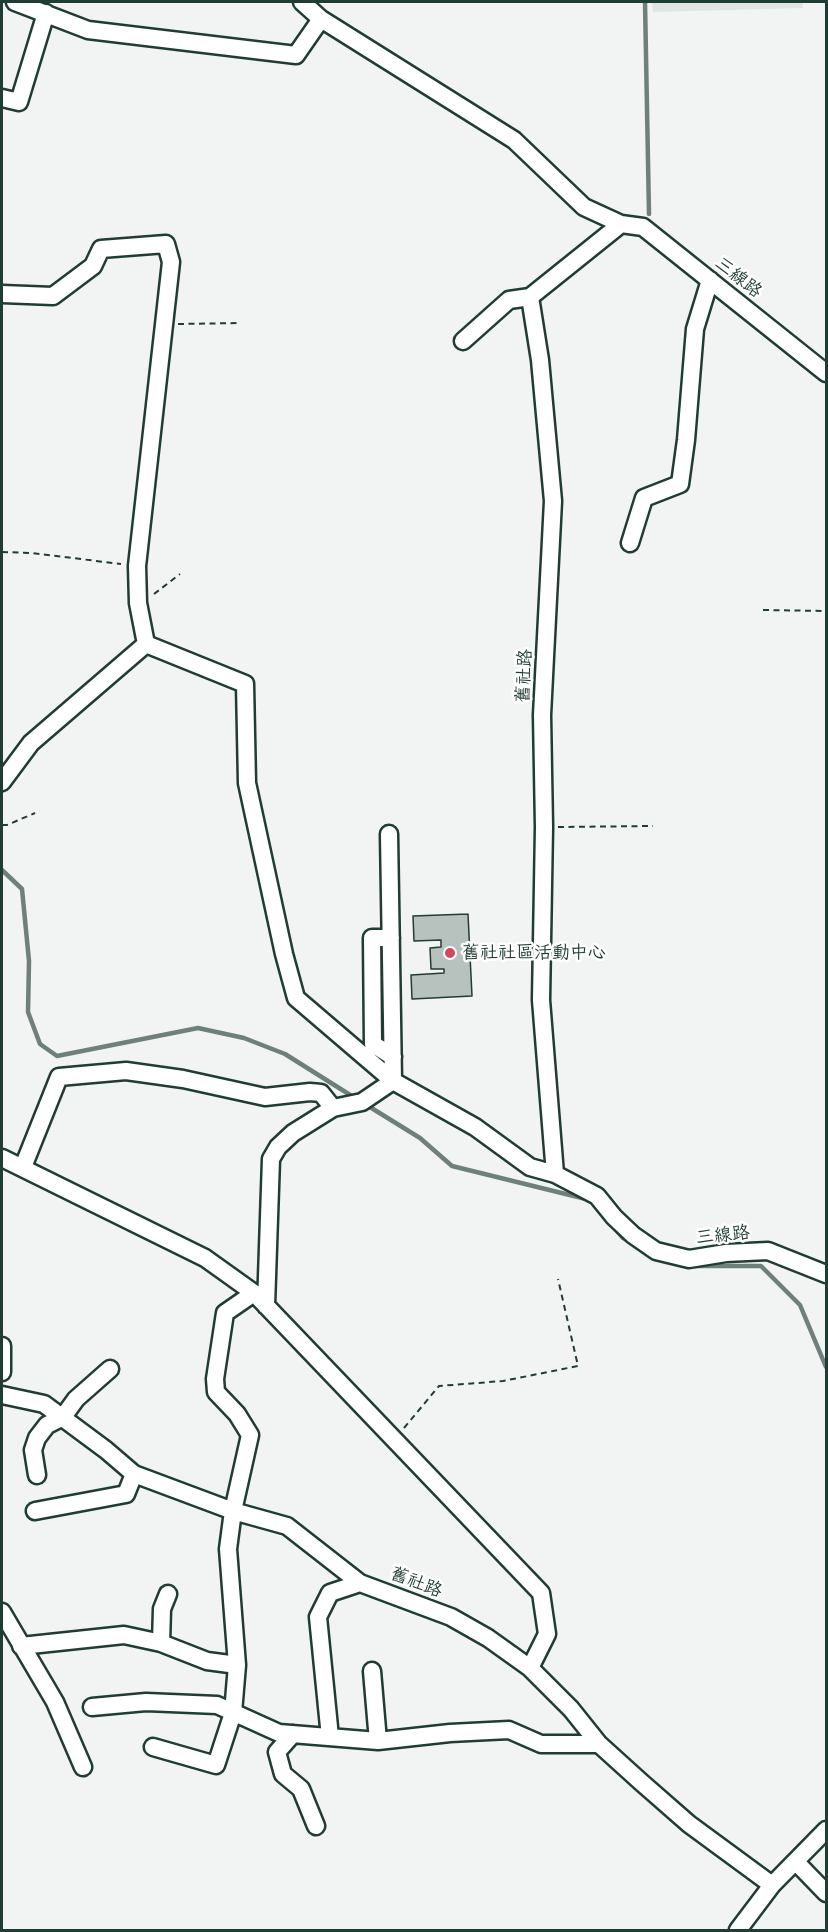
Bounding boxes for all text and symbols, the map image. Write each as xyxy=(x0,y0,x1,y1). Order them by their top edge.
street label: 三線路 xyxy=(710,253,766,303)
street label: 舊社路 xyxy=(513,648,537,704)
place label: 舊社社區活動中心 xyxy=(462,942,606,964)
marker: 舊社社區活動中心 xyxy=(443,946,457,960)
street label: 三線路 xyxy=(695,1222,751,1250)
street label: 舊社路 xyxy=(387,1563,445,1603)

